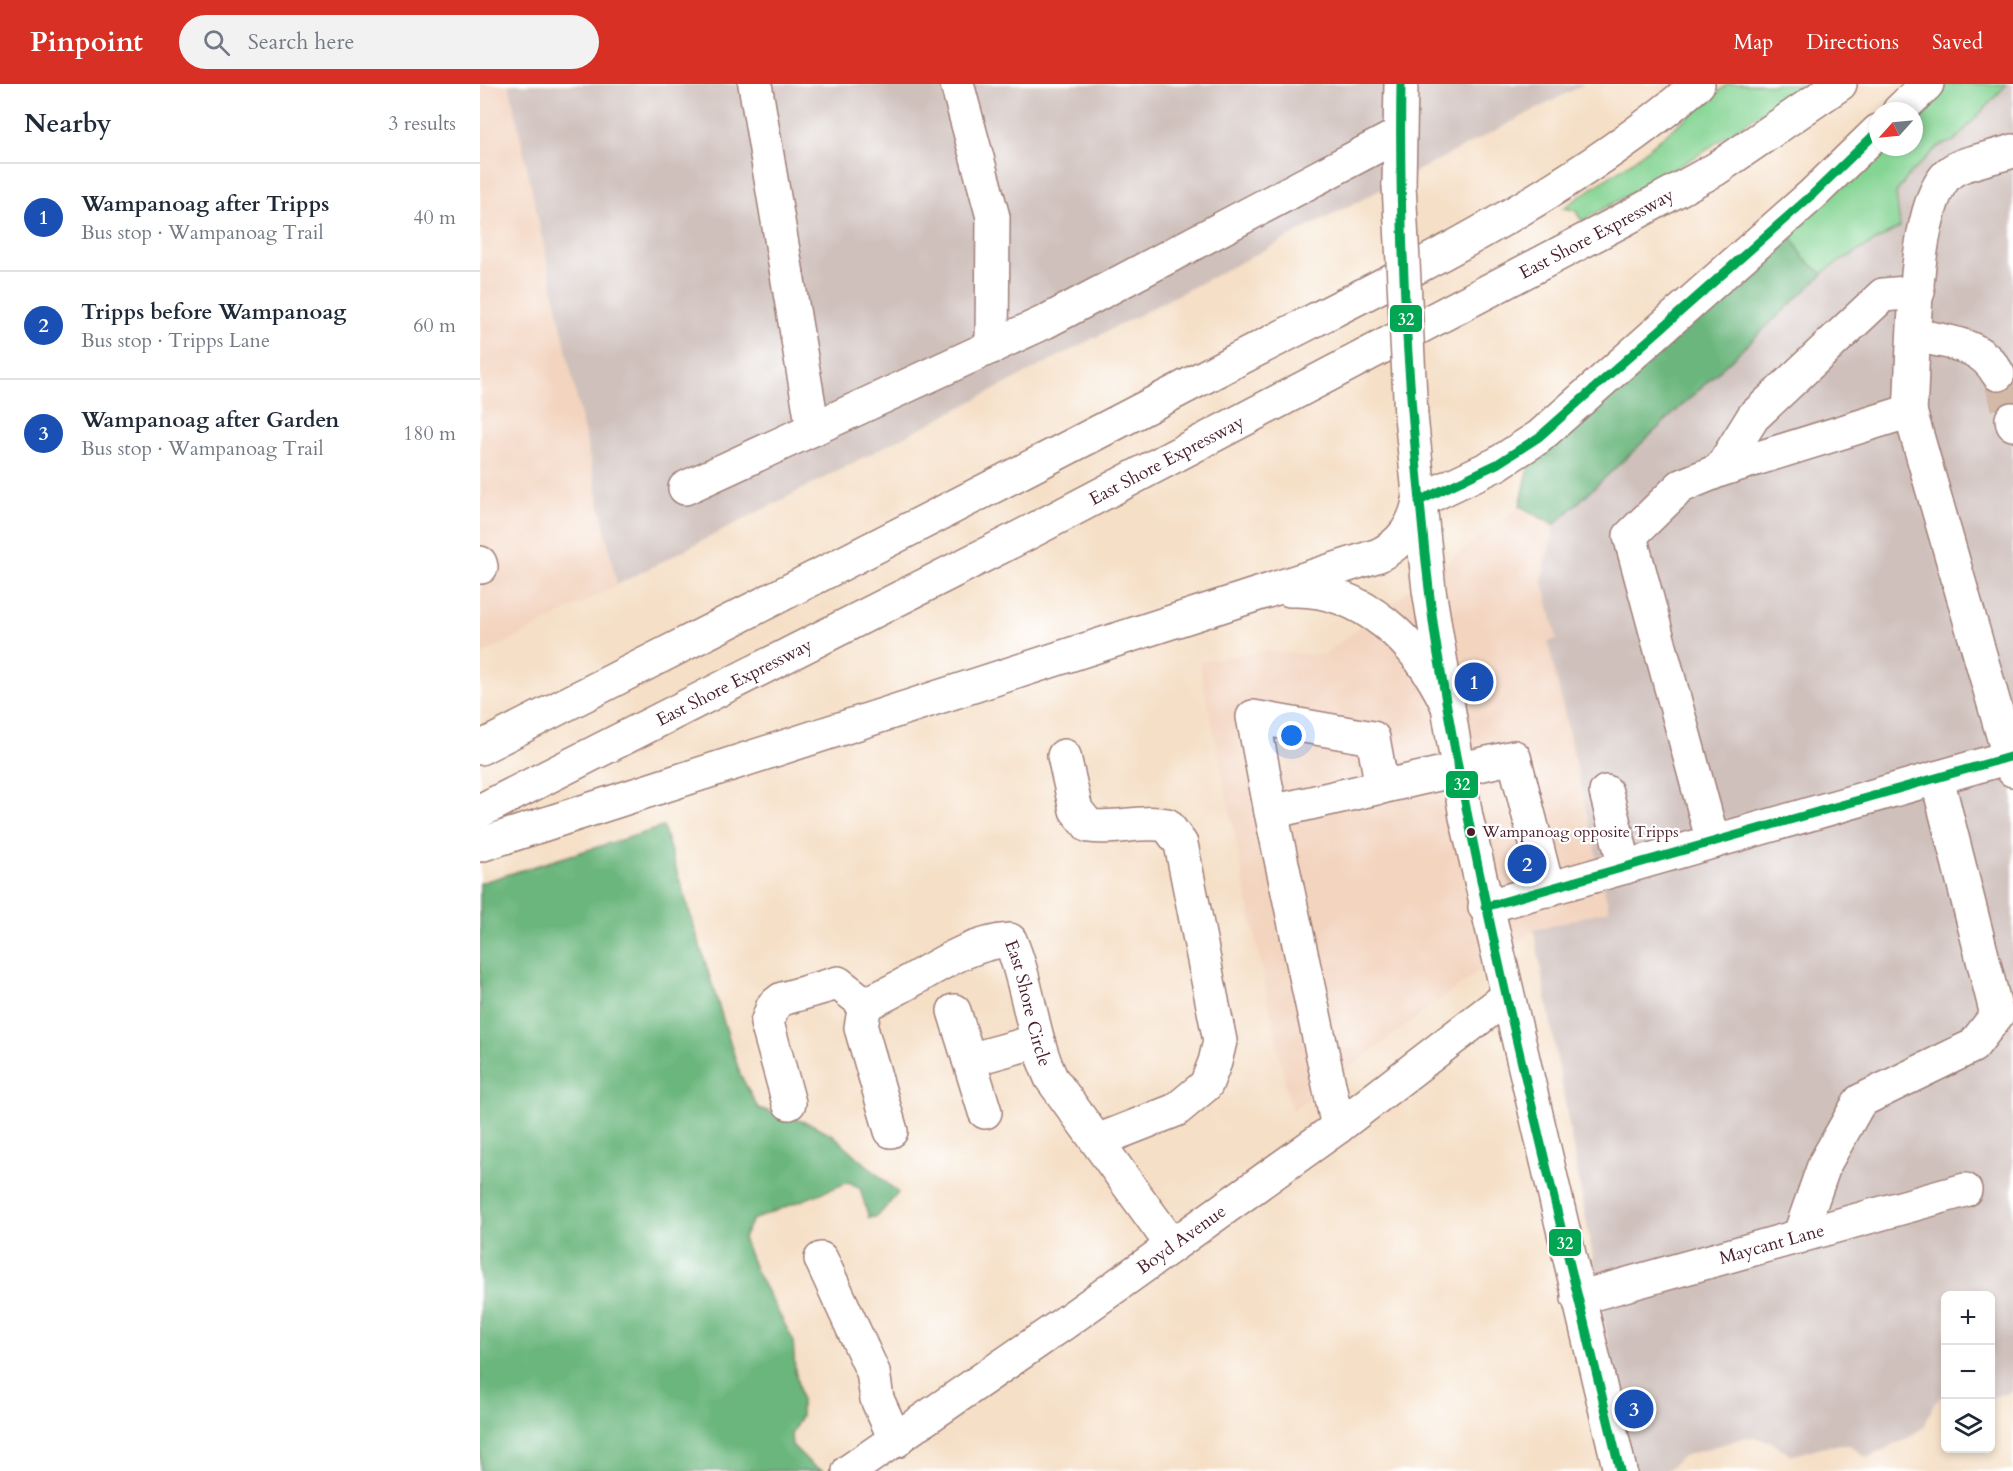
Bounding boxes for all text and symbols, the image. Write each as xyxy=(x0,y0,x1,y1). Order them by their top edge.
search box xyxy=(179,15,599,69)
text: Pinpoint xyxy=(30,23,143,61)
icon: search xyxy=(200,26,233,59)
text: Search here xyxy=(248,27,354,57)
text: Map xyxy=(1733,28,1773,57)
text: Directions xyxy=(1806,28,1899,57)
text: Saved xyxy=(1932,28,1983,57)
north arrow xyxy=(1869,102,1923,156)
text: Nearby xyxy=(24,106,112,141)
text: 3 results xyxy=(388,110,456,137)
street label: East Shore Expressway xyxy=(1515,182,1679,285)
text: Wampanoag after Tripps xyxy=(81,189,329,219)
text: 1 xyxy=(38,204,49,231)
text: 40 m xyxy=(413,204,456,231)
text: Bus stop · Wampanoag Trail xyxy=(81,219,324,246)
text: Tripps before Wampanoag xyxy=(81,297,346,327)
line badge: 32 xyxy=(1389,304,1423,333)
text: 32 xyxy=(1398,309,1414,331)
text: 2 xyxy=(38,312,49,339)
text: 60 m xyxy=(413,312,456,339)
text: Bus stop · Tripps Lane xyxy=(81,327,270,354)
text: Wampanoag after Garden xyxy=(81,405,339,435)
street label: East Shore Expressway xyxy=(1085,409,1249,511)
text: 3 xyxy=(38,420,49,447)
text: 180 m xyxy=(403,420,456,447)
text: Bus stop · Wampanoag Trail xyxy=(81,435,324,462)
street label: East Shore Expressway xyxy=(652,632,817,732)
pin: 1 xyxy=(1454,660,1494,704)
your location xyxy=(1277,721,1306,750)
line badge: 32 xyxy=(1445,770,1479,799)
text: 32 xyxy=(1454,774,1470,796)
place label: Wampanoag opposite Tripps xyxy=(1481,821,1679,843)
marker: Wampanoag opposite Tripps xyxy=(1465,826,1477,838)
pin: 2 xyxy=(1508,842,1546,886)
street label: East Shore Circle xyxy=(999,936,1058,1070)
street label: Boyd Avenue xyxy=(1131,1199,1231,1280)
street label: Maycant Lane xyxy=(1716,1217,1827,1271)
line badge: 32 xyxy=(1548,1228,1582,1257)
text: 32 xyxy=(1557,1233,1573,1255)
map controls xyxy=(1941,1291,1995,1453)
button: + xyxy=(1941,1291,1995,1345)
button: − xyxy=(1941,1345,1995,1399)
pin: 3 xyxy=(1614,1386,1654,1432)
button: layers xyxy=(1941,1399,1995,1453)

